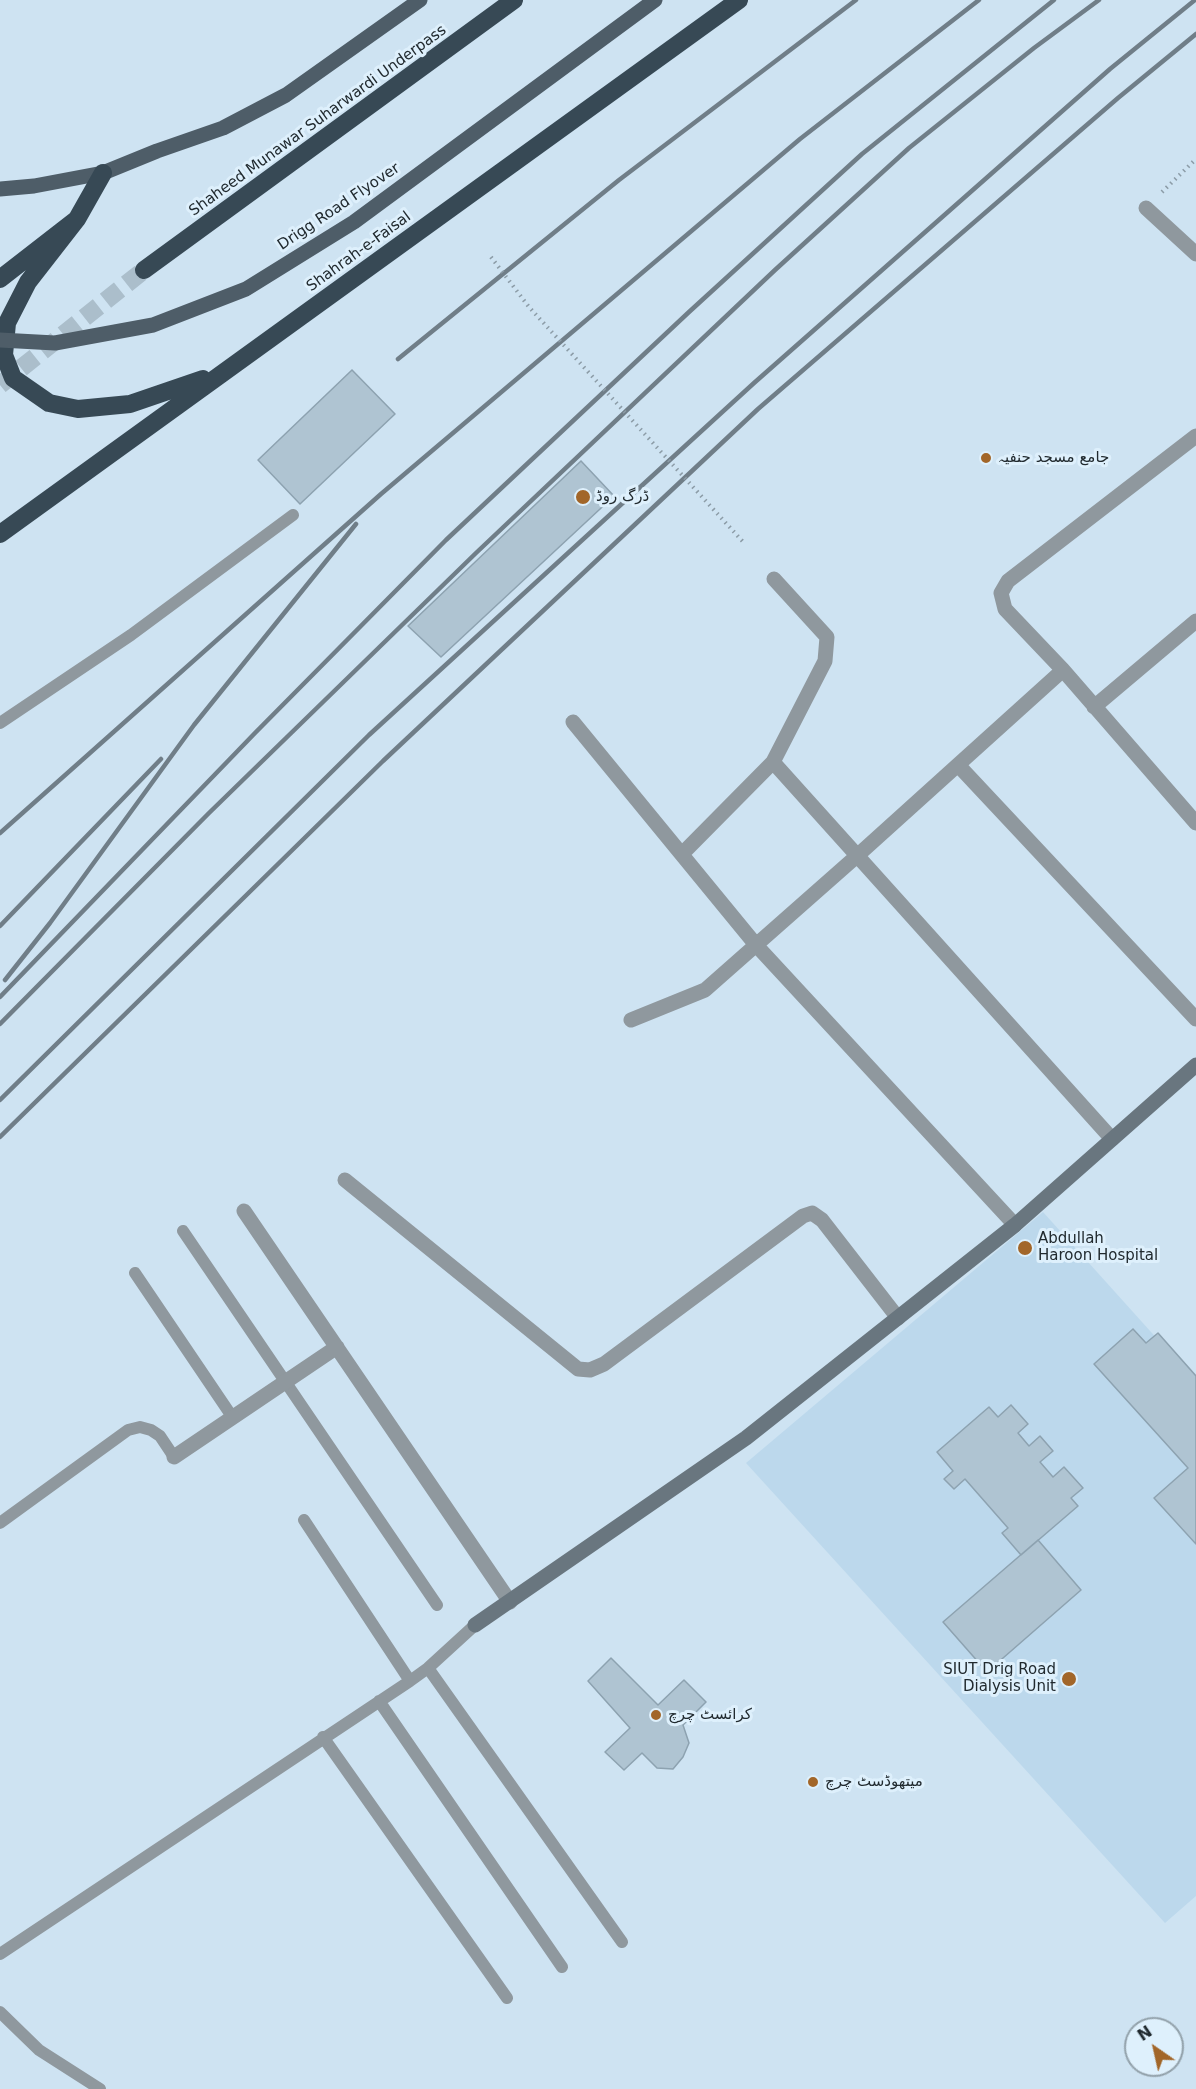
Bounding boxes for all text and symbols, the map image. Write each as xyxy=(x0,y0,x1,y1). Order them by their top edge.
street label: Shaheed Munawar Suharwardi Underpass xyxy=(186,22,450,220)
street label: Drigg Road Flyover xyxy=(275,159,403,255)
street label: Shahrah-e-Faisal xyxy=(303,208,415,296)
place label: جامع مسجد حنفیہ xyxy=(998,449,1109,467)
marker: جامع مسجد حنفیہ xyxy=(979,451,993,465)
marker: ڈرگ روڈ xyxy=(574,488,592,506)
place label: ڈرگ روڈ xyxy=(596,488,649,506)
place label: Abdullah Haroon Hospital xyxy=(1038,1230,1158,1265)
marker: Abdullah Haroon Hospital xyxy=(1016,1239,1034,1257)
place label: SIUT Drig Road Dialysis Unit xyxy=(943,1661,1056,1696)
marker: SIUT Drig Road Dialysis Unit xyxy=(1060,1670,1078,1688)
place label: کرائسٹ چرچ xyxy=(668,1706,752,1724)
marker: کرائسٹ چرچ xyxy=(649,1708,663,1722)
place label: میتھوڈسٹ چرچ xyxy=(825,1773,923,1791)
marker: میتھوڈسٹ چرچ xyxy=(806,1775,820,1789)
north arrow xyxy=(1124,2017,1184,2077)
text: N xyxy=(1134,2022,1156,2045)

